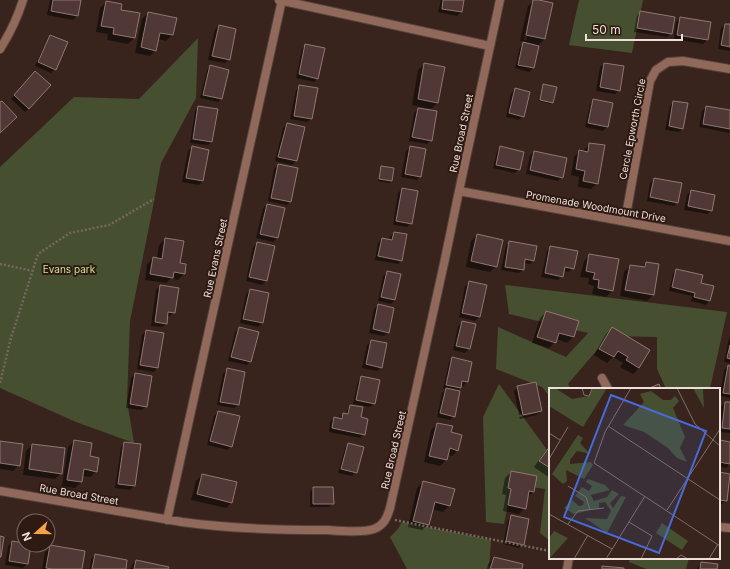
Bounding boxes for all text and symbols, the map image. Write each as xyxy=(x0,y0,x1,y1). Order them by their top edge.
scale bar xyxy=(586,16,682,42)
text: 50 m xyxy=(592,22,621,37)
street label: Cercle Epworth Circle xyxy=(616,77,648,181)
street label: Rue Broad Street xyxy=(447,92,475,173)
street label: Promenade Woodmount Drive xyxy=(525,188,667,224)
street label: Rue Evans Street xyxy=(201,217,229,299)
park label: Evans park xyxy=(43,263,96,275)
inset map xyxy=(549,388,720,559)
street label: Rue Broad Street xyxy=(378,409,408,490)
street label: Rue Broad Street xyxy=(39,481,120,507)
north arrow xyxy=(16,513,56,553)
text: N xyxy=(19,530,35,543)

